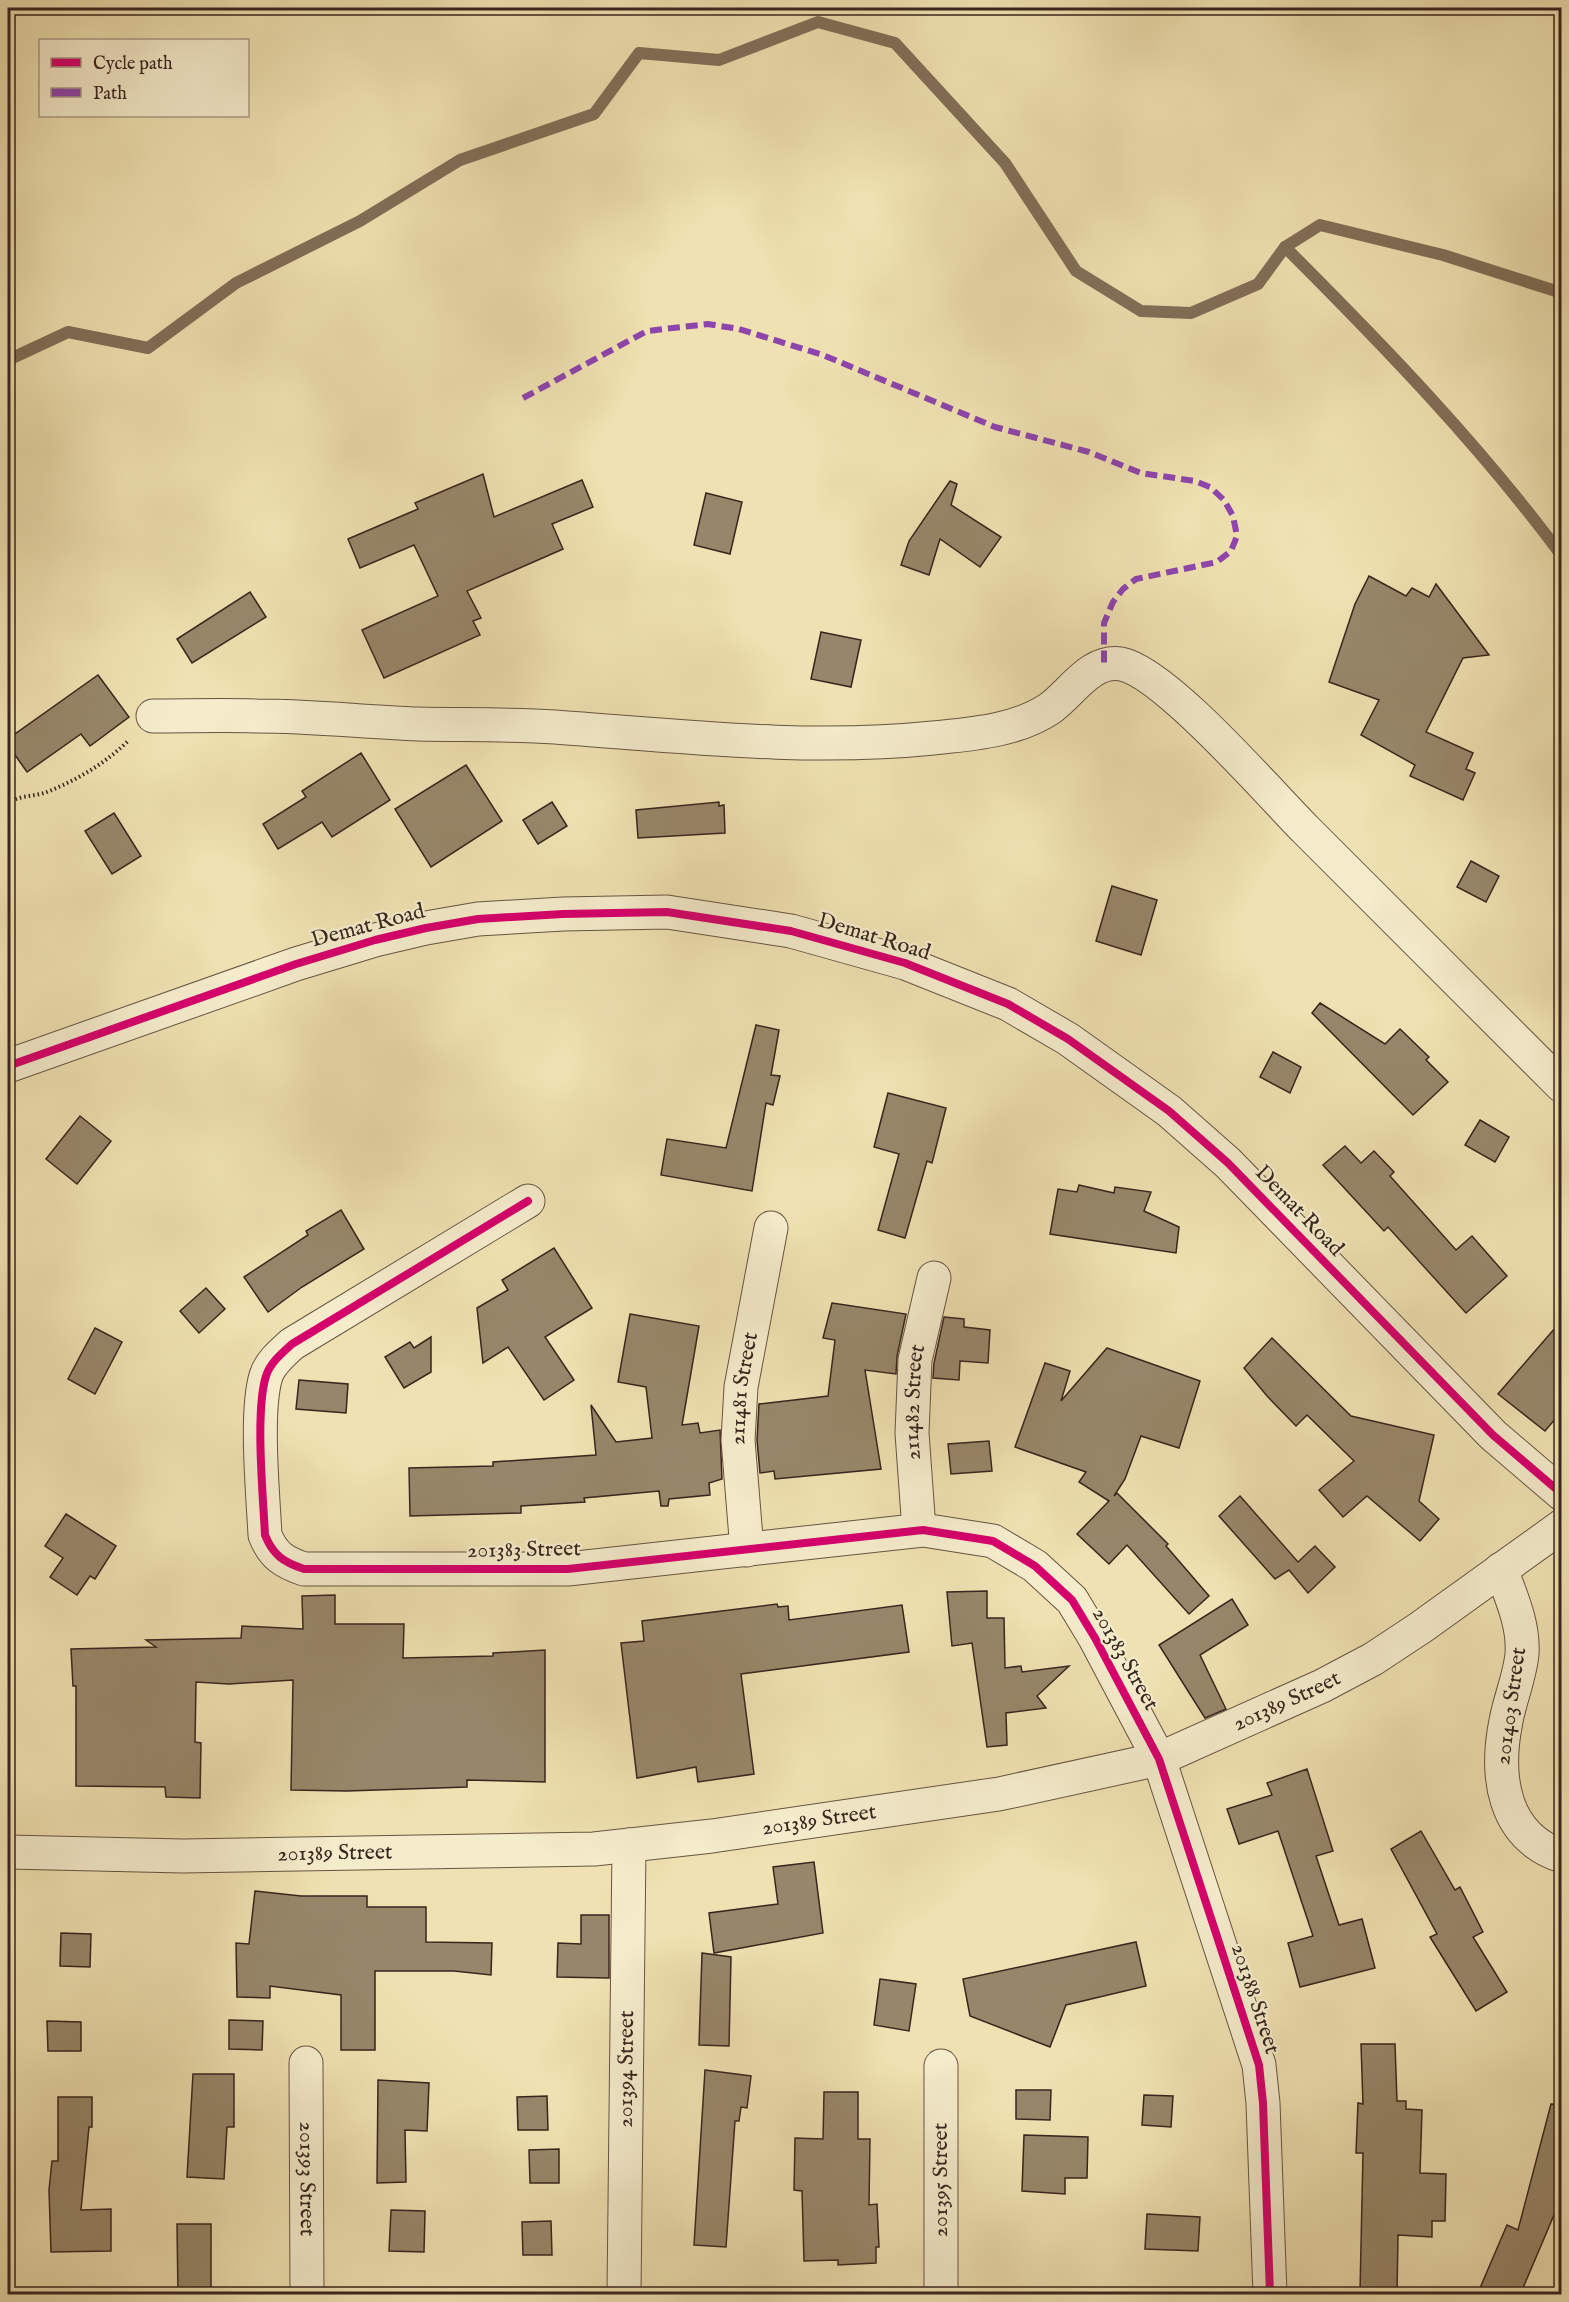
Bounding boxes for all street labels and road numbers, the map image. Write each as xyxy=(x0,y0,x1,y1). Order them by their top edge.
street label: Demat Road xyxy=(308,897,428,955)
street label: Demat Road xyxy=(814,907,934,967)
street label: Demat Road xyxy=(1249,1159,1350,1263)
street label: 211481 Street xyxy=(724,1329,765,1446)
street label: 211482 Street xyxy=(898,1341,932,1461)
street label: 201383 Street xyxy=(467,1535,582,1565)
street label: 201383 Street xyxy=(1085,1602,1165,1716)
street label: 201403 Street xyxy=(1489,1645,1533,1767)
street label: 201389 Street xyxy=(1229,1664,1346,1738)
street label: 201389 Street xyxy=(760,1798,878,1843)
street label: 201389 Street xyxy=(277,1838,393,1868)
street label: 201388 Street xyxy=(1224,1940,1286,2058)
street label: 201394 Street xyxy=(612,2010,641,2128)
street label: 201393 Street xyxy=(292,2122,321,2237)
street label: 201395 Street xyxy=(927,2122,955,2237)

